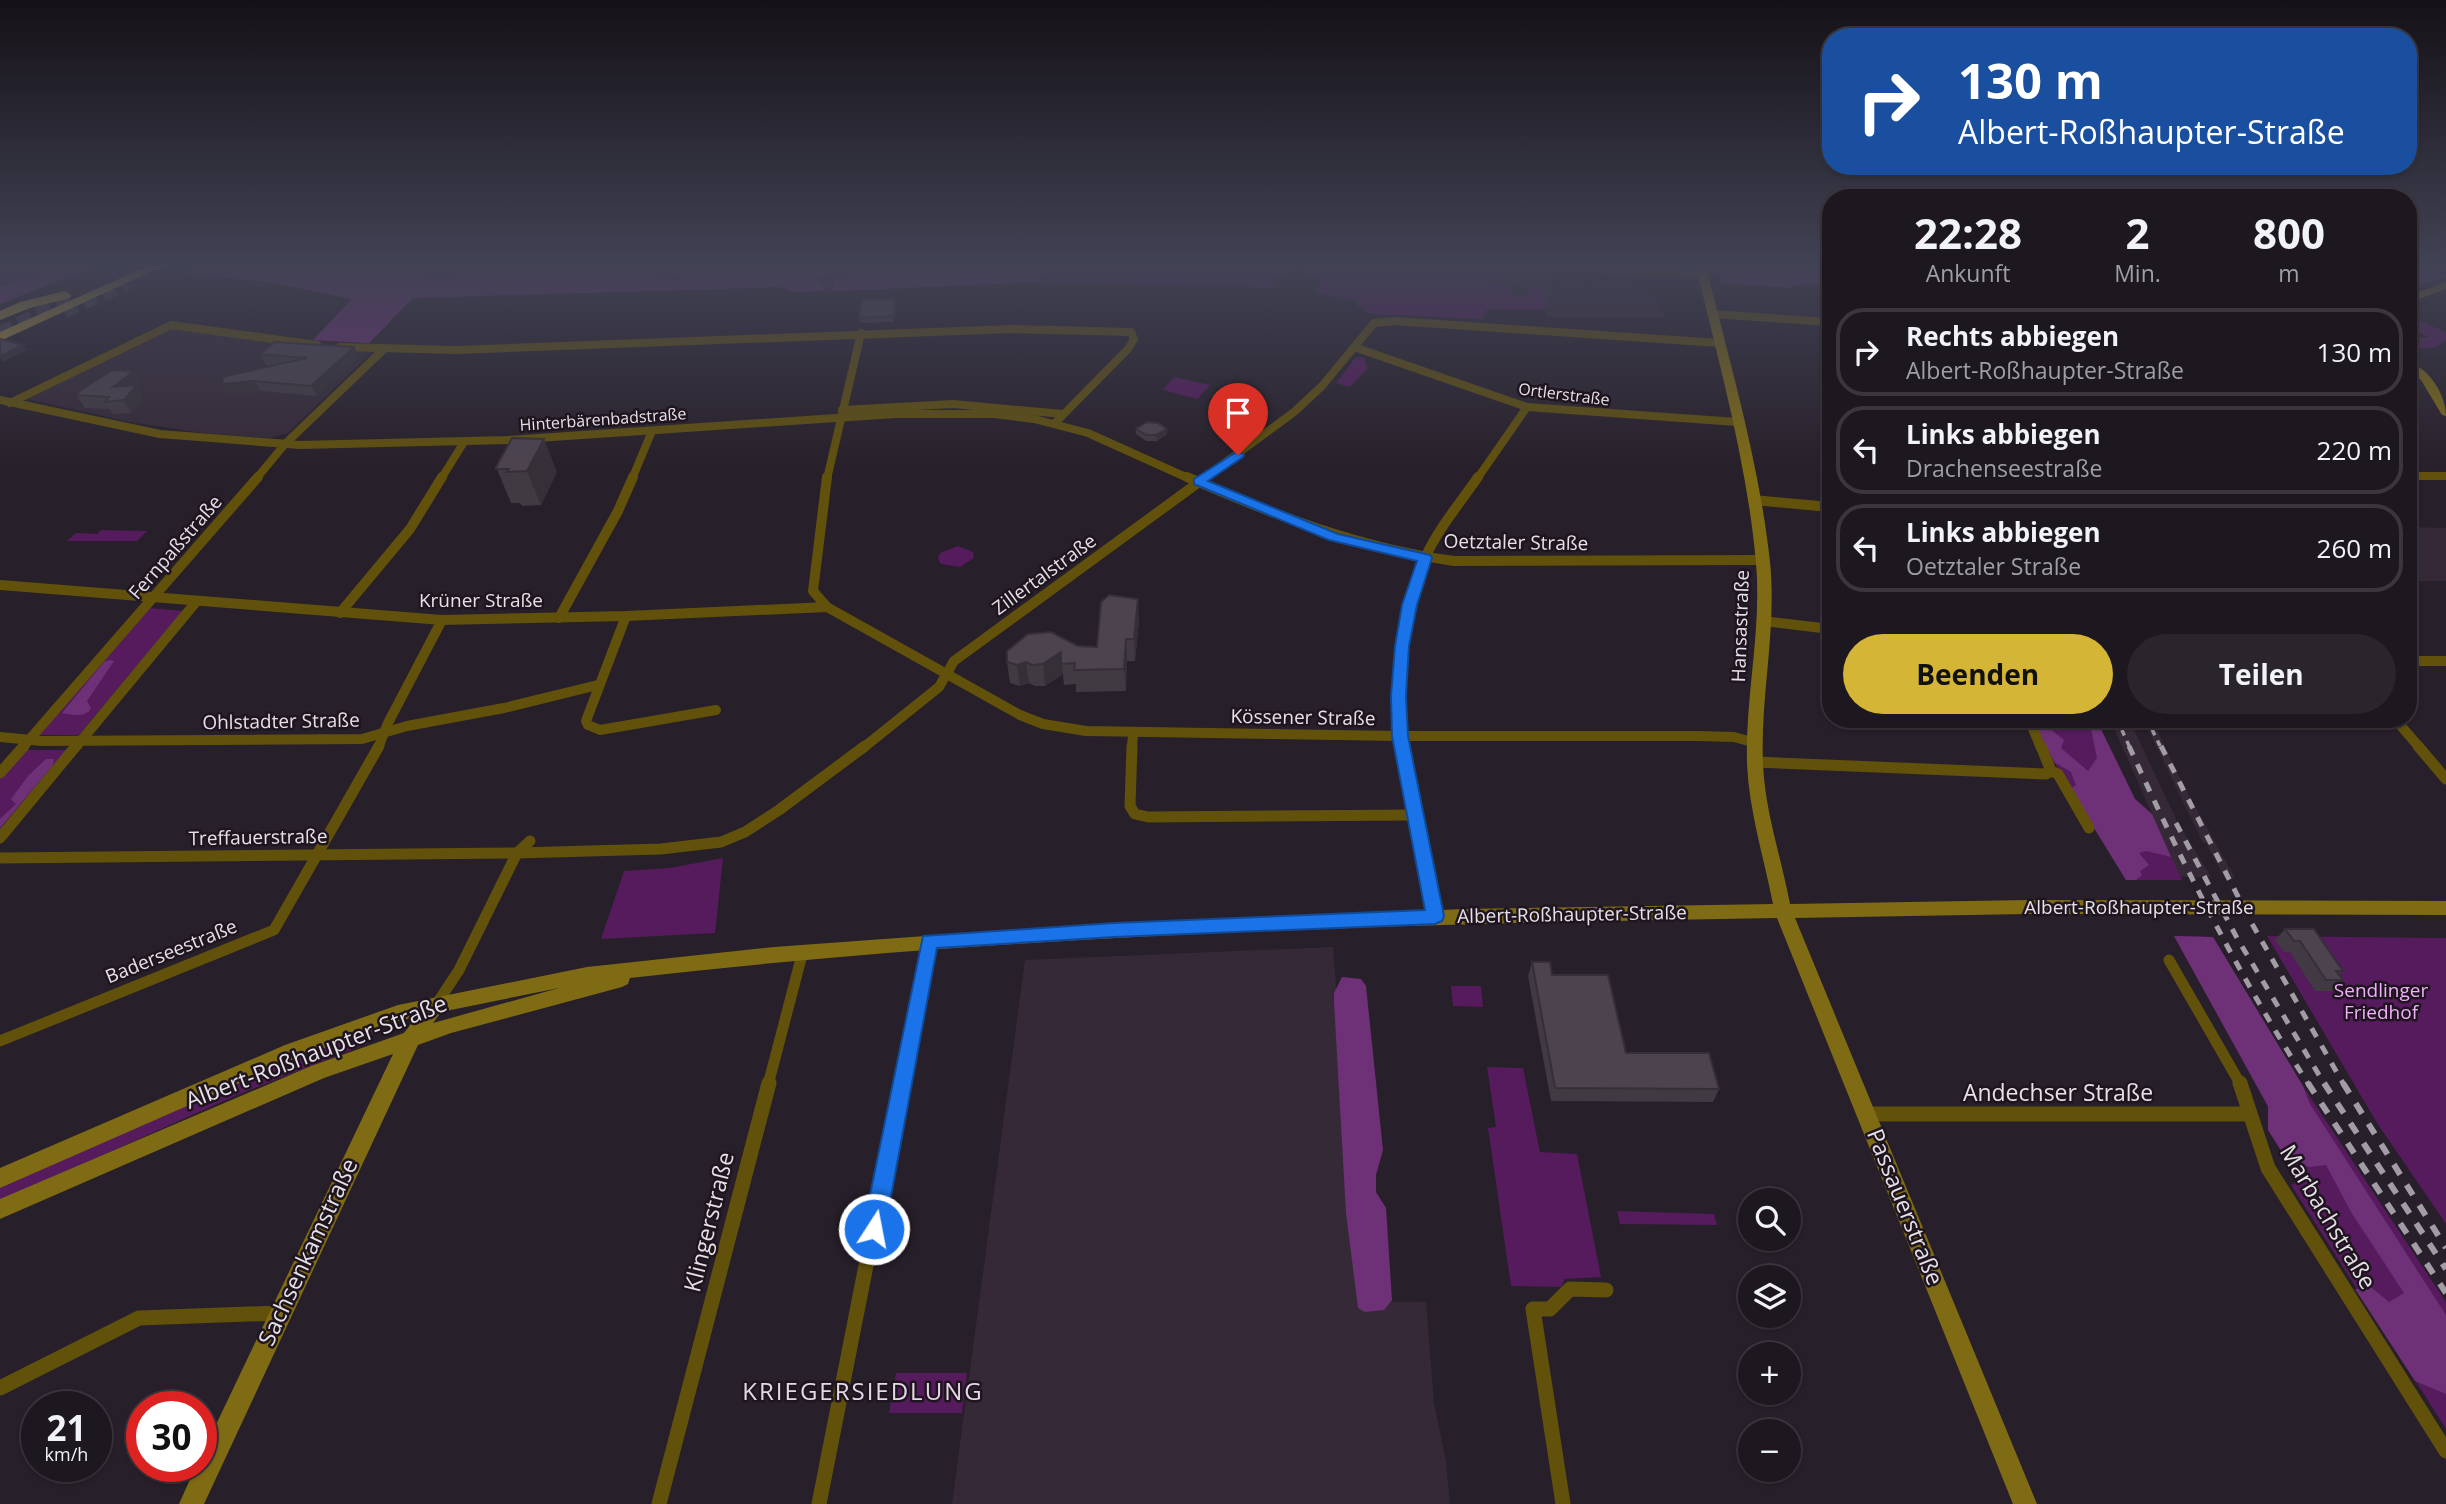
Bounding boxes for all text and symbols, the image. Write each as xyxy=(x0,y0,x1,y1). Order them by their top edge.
text: 130 m xyxy=(1958,47,2103,113)
icon: right xyxy=(1843,56,1934,147)
text: Albert-Roßhaupter-Straße xyxy=(1958,110,2345,153)
text: 22:28 xyxy=(1914,204,2022,261)
text: 2 xyxy=(2125,204,2150,261)
text: 800 xyxy=(2253,204,2325,261)
text: Ankunft xyxy=(1926,257,2011,289)
text: Min. xyxy=(2114,257,2161,289)
text: m xyxy=(2278,257,2300,289)
text: Rechts abbiegen xyxy=(1906,318,2119,354)
icon: right xyxy=(1847,333,1885,371)
text: 130 m xyxy=(2317,334,2392,370)
text: Albert-Roßhaupter-Straße xyxy=(1906,354,2184,386)
street label: Ortlerstraße xyxy=(1517,377,1611,411)
pin xyxy=(1208,383,1268,455)
icon: arrive xyxy=(1219,394,1257,432)
street label: Hinterbärenbadstraße xyxy=(519,402,687,436)
text: Links abbiegen xyxy=(1906,416,2101,452)
icon: left xyxy=(1847,431,1885,469)
text: 220 m xyxy=(2317,432,2392,468)
text: Drachenseestraße xyxy=(1906,452,2102,484)
street label: Fernpaßstraße xyxy=(122,489,228,605)
text: Links abbiegen xyxy=(1906,514,2101,550)
street label: Zillertalstraße xyxy=(987,527,1101,621)
street label: Oetztaler Straße xyxy=(1443,528,1589,556)
icon: left xyxy=(1847,529,1885,567)
text: 260 m xyxy=(2317,530,2392,566)
text: Oetztaler Straße xyxy=(1906,550,2081,582)
street label: Hansastraße xyxy=(1725,569,1755,683)
street label: Krüner Straße xyxy=(419,587,543,613)
button: Beenden xyxy=(1843,634,2113,714)
button: Teilen xyxy=(2127,634,2396,714)
street label: Kössener Straße xyxy=(1230,703,1376,731)
street label: Ohlstadter Straße xyxy=(202,707,360,735)
street label: Treffauerstraße xyxy=(188,823,328,851)
street label: Albert-Roßhaupter-Straße xyxy=(2024,894,2254,920)
street label: Albert-Roßhaupter-Straße xyxy=(1457,899,1687,929)
street label: Baderseestraße xyxy=(101,913,241,989)
park label: Sendlinger Friedhof xyxy=(2334,977,2428,1025)
street label: Albert-Roßhaupter-Straße xyxy=(180,986,451,1116)
street label: Andechser Straße xyxy=(1963,1076,2153,1108)
street label: Passauerstraße xyxy=(1860,1124,1952,1290)
street label: Marbachstraße xyxy=(2273,1138,2385,1295)
street label: Klingerstraße xyxy=(675,1148,741,1295)
street label: Sachsenkamstraße xyxy=(250,1153,365,1350)
map controls xyxy=(1738,1188,1801,1482)
button: search xyxy=(1738,1188,1801,1251)
position arrow xyxy=(837,1192,911,1266)
button: layers xyxy=(1738,1265,1801,1328)
button: + xyxy=(1738,1342,1801,1405)
district label: KRIEGERSIEDLUNG xyxy=(742,1374,984,1407)
speed limit sign: 30 xyxy=(126,1391,217,1482)
text: 21 xyxy=(46,1404,87,1451)
button: − xyxy=(1738,1419,1801,1482)
text: km/h xyxy=(45,1442,88,1466)

